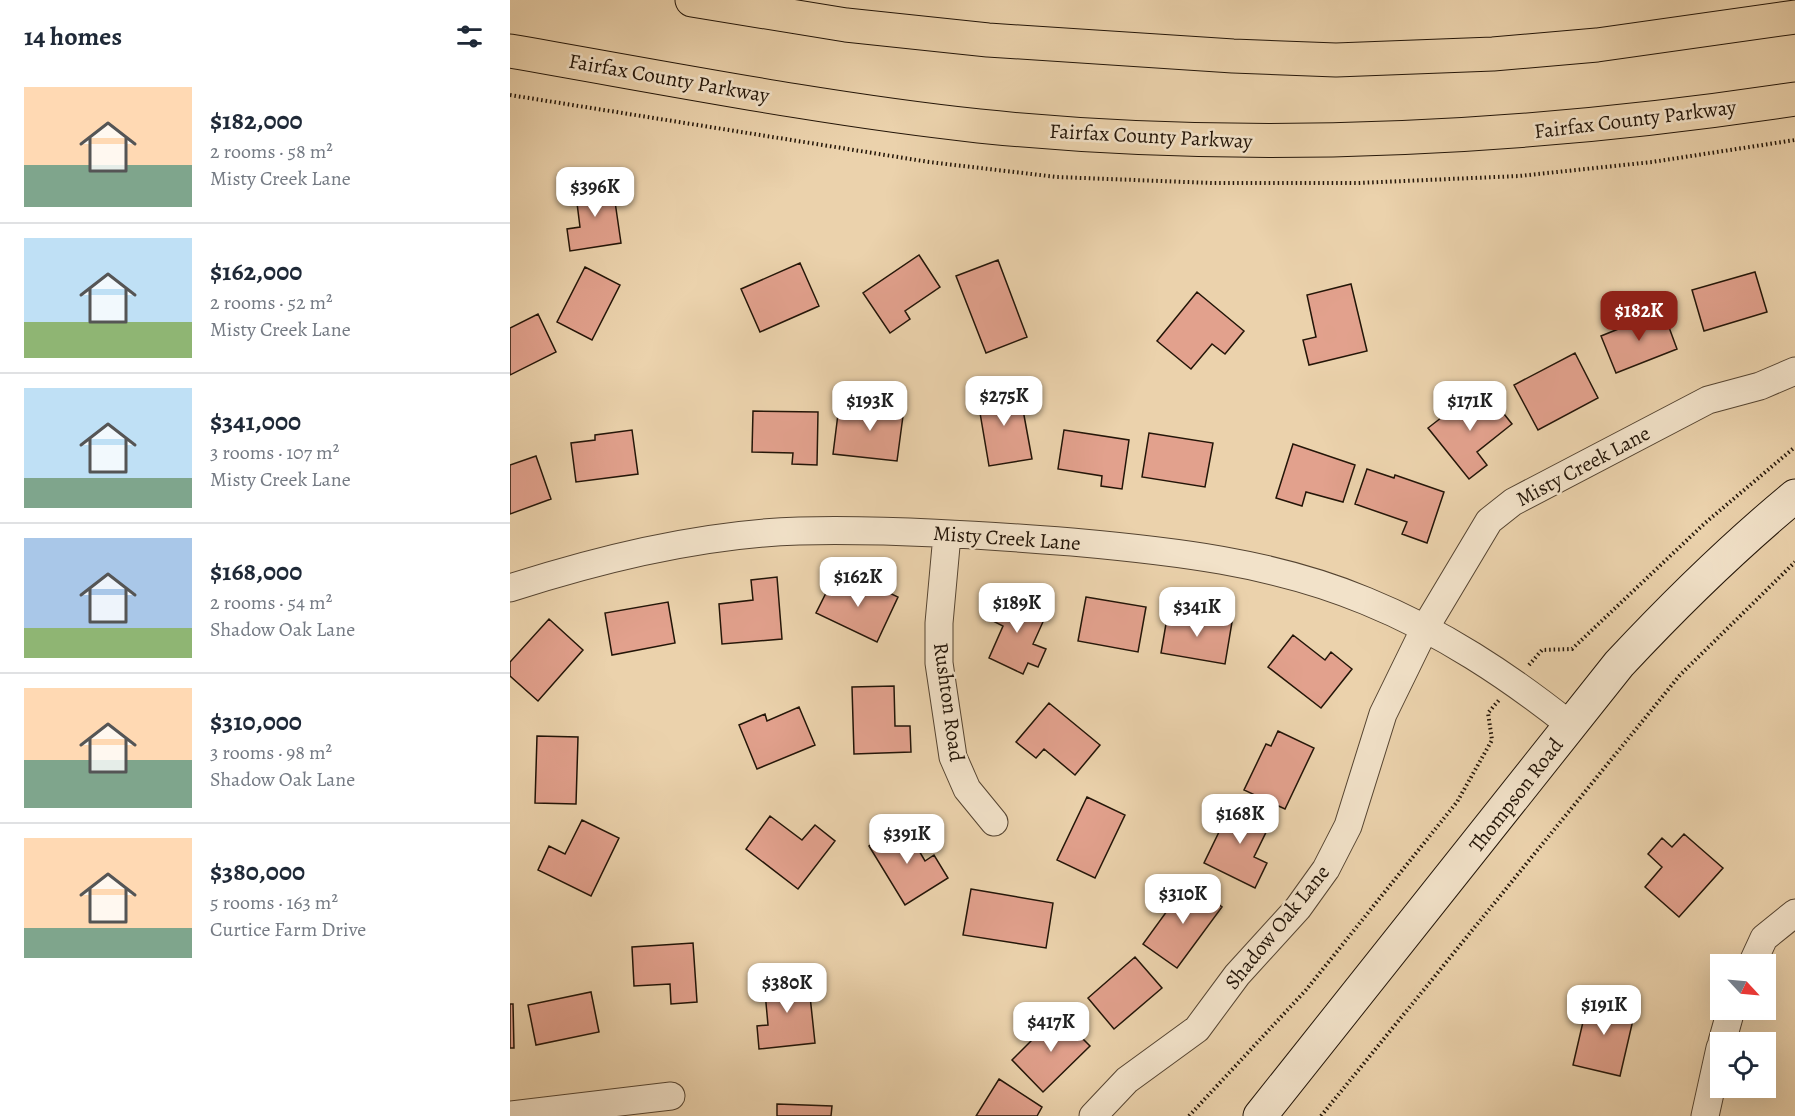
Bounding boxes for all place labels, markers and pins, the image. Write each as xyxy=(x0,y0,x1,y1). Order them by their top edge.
pin: $396K xyxy=(553,167,637,218)
pin: $182K xyxy=(1597,291,1681,342)
pin: $275K xyxy=(962,376,1046,427)
pin: $193K xyxy=(828,381,912,432)
pin: $171K xyxy=(1428,381,1512,432)
pin: $162K xyxy=(816,557,900,608)
pin: $189K xyxy=(975,583,1059,634)
pin: $341K xyxy=(1155,587,1239,638)
pin: $168K xyxy=(1198,794,1282,845)
pin: $391K xyxy=(865,814,949,865)
pin: $310K xyxy=(1141,874,1225,925)
pin: $380K xyxy=(745,963,829,1014)
pin: $191K xyxy=(1562,985,1646,1036)
pin: $417K xyxy=(1009,1002,1093,1053)

